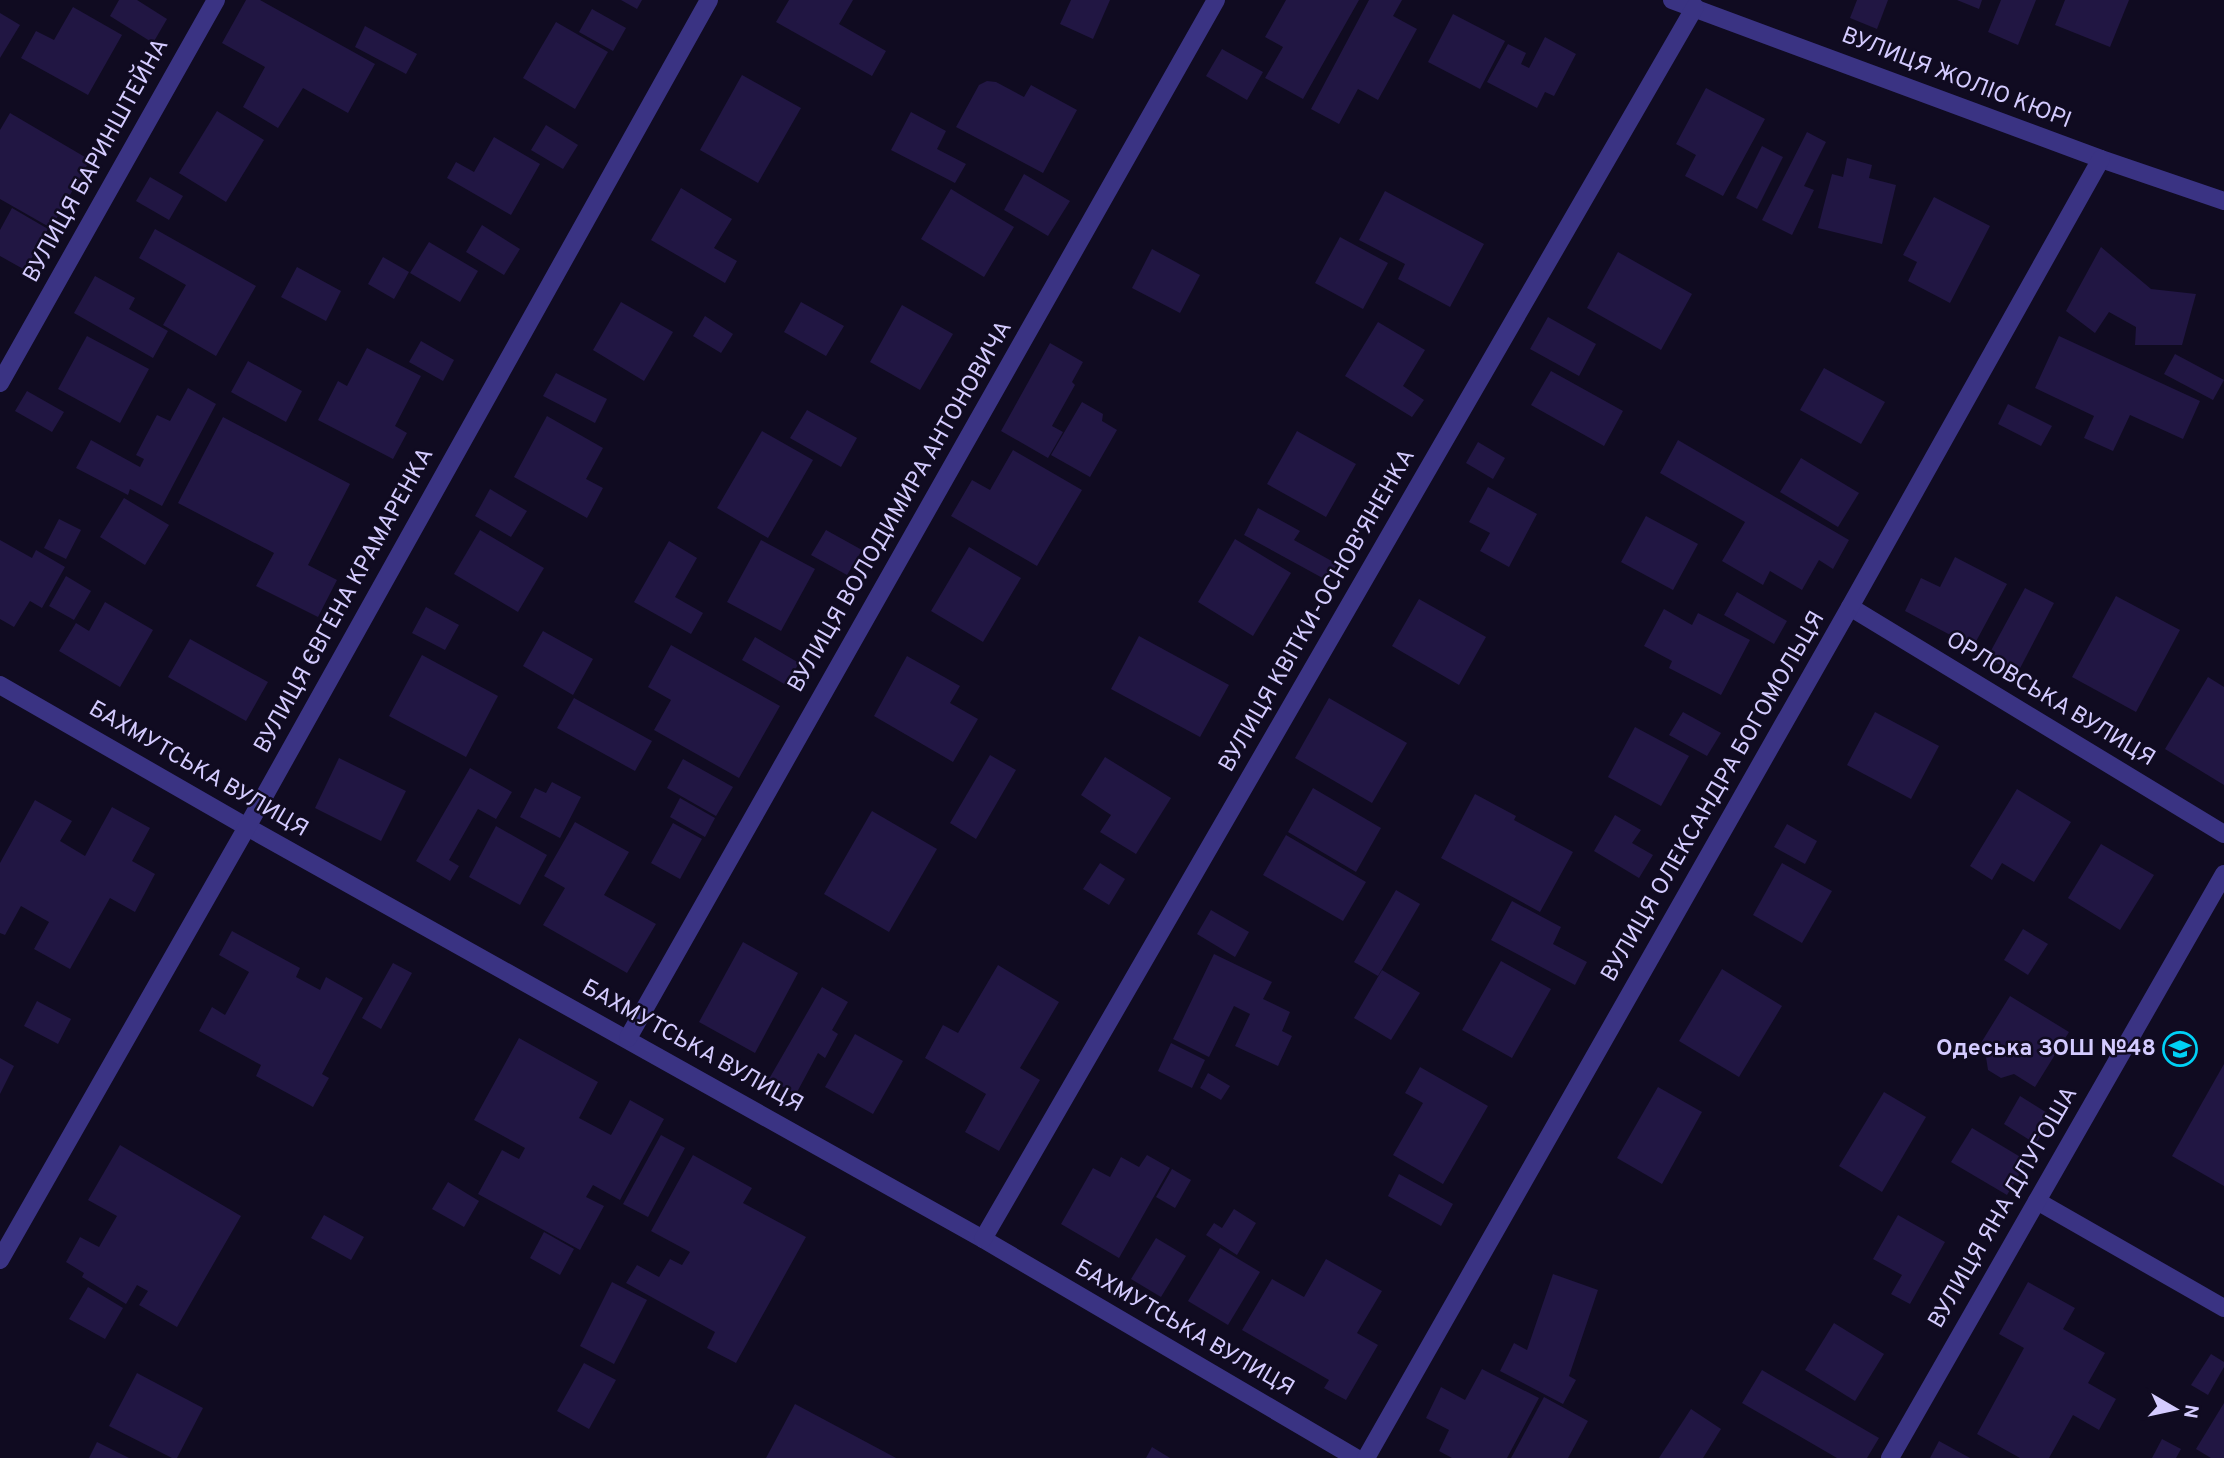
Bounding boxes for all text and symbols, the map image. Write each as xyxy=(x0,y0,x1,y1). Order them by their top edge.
street label: ВУЛИЦЯ ЖОЛІО КЮРІ xyxy=(1837,22,2075,136)
street label: ВУЛИЦЯ БАРИНШТЕЙНА xyxy=(16,33,176,288)
street label: ВУЛИЦЯ ВОЛОДИМИРА АНТОНОВИЧА xyxy=(782,316,1020,698)
street label: ВУЛИЦЯ ЄВГЕНА КРАМАРЕНКА xyxy=(249,443,441,759)
street label: ВУЛИЦЯ КВІТКИ-ОСНОВ'ЯНЕНКА xyxy=(1213,444,1423,778)
street label: ВУЛИЦЯ ОЛЕКСАНДРА БОГОМОЛЬЦЯ xyxy=(1596,607,1832,987)
street label: ОРЛОВСЬКА ВУЛИЦЯ xyxy=(1940,626,2160,774)
street label: БАХМУТСЬКА ВУЛИЦЯ xyxy=(83,695,313,845)
street label: БАХМУТСЬКА ВУЛИЦЯ xyxy=(576,974,808,1120)
school or university icon: Одеська ЗОШ №48 xyxy=(2161,1030,2199,1068)
place label: Одеська ЗОШ №48 xyxy=(1936,1035,2156,1064)
street label: ВУЛИЦЯ ЯНА ДЛУГОША xyxy=(1923,1082,2085,1334)
street label: БАХМУТСЬКА ВУЛИЦЯ xyxy=(1069,1254,1299,1404)
north arrow xyxy=(2140,1374,2210,1444)
text: N xyxy=(2177,1403,2203,1420)

